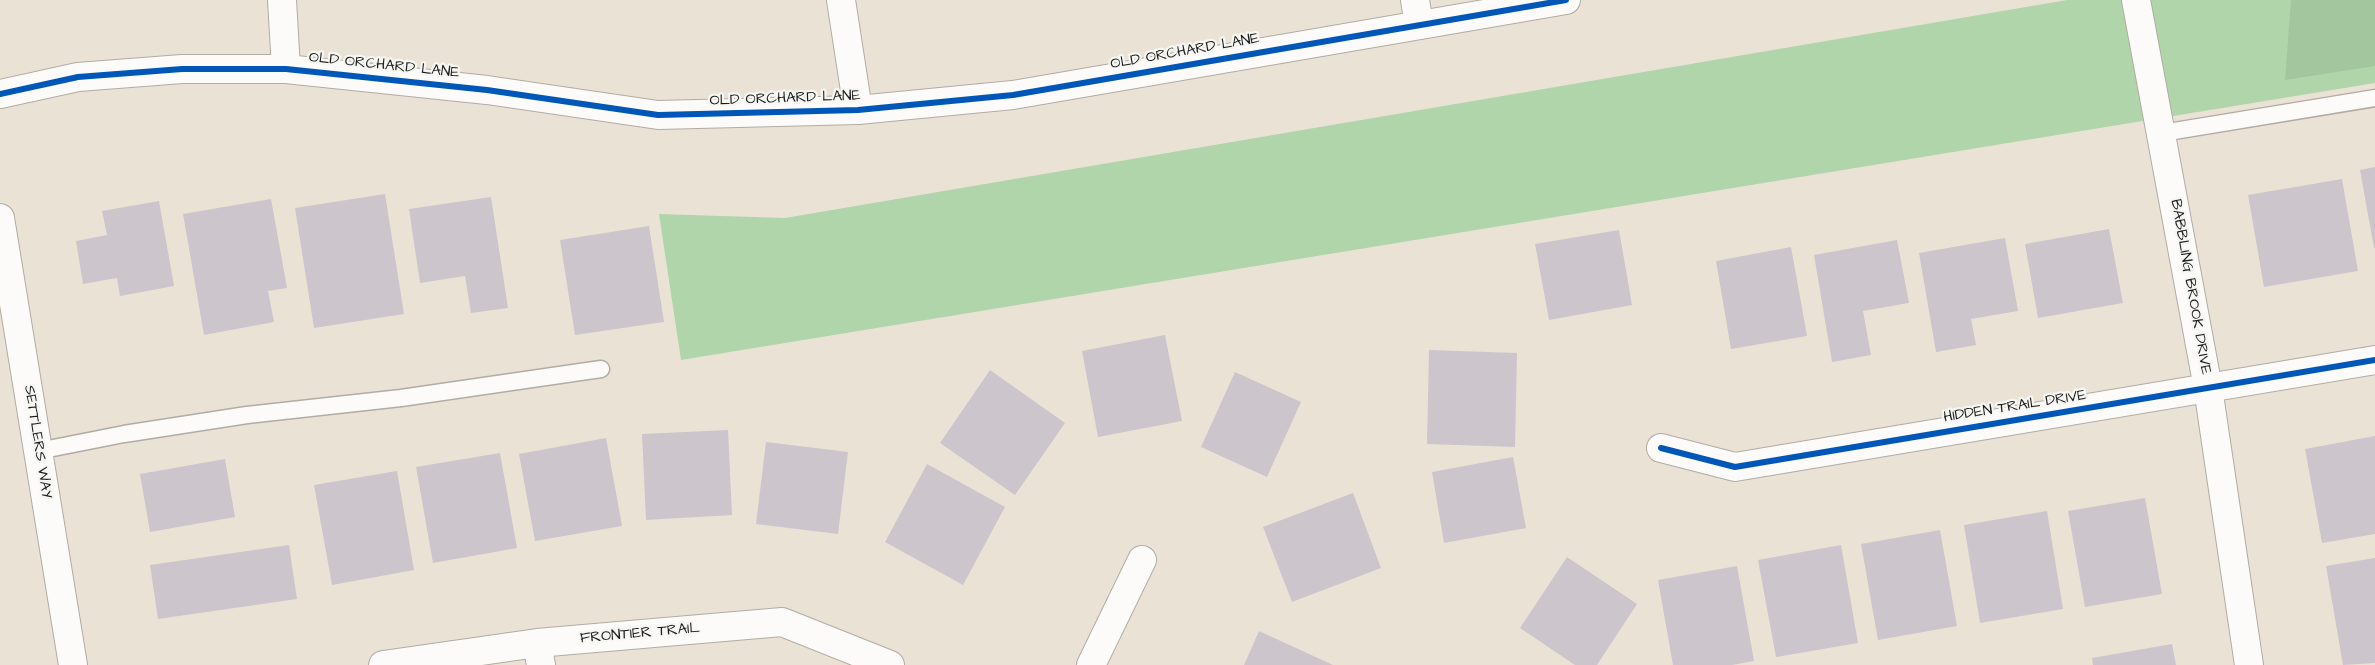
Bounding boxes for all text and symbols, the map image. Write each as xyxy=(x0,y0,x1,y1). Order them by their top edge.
street label: OLD ORCHARD LANE xyxy=(1109,30,1261,74)
street label: OLD ORCHARD LANE xyxy=(308,49,460,83)
street label: OLD ORCHARD LANE xyxy=(709,87,861,111)
street label: BABBLING BROOK DRIVE xyxy=(2166,198,2214,376)
street label: SETTLERS WAY xyxy=(19,384,55,500)
street label: HIDDEN TRAIL DRIVE xyxy=(1942,387,2088,427)
street label: FRONTIER TRAIL xyxy=(579,620,701,648)

